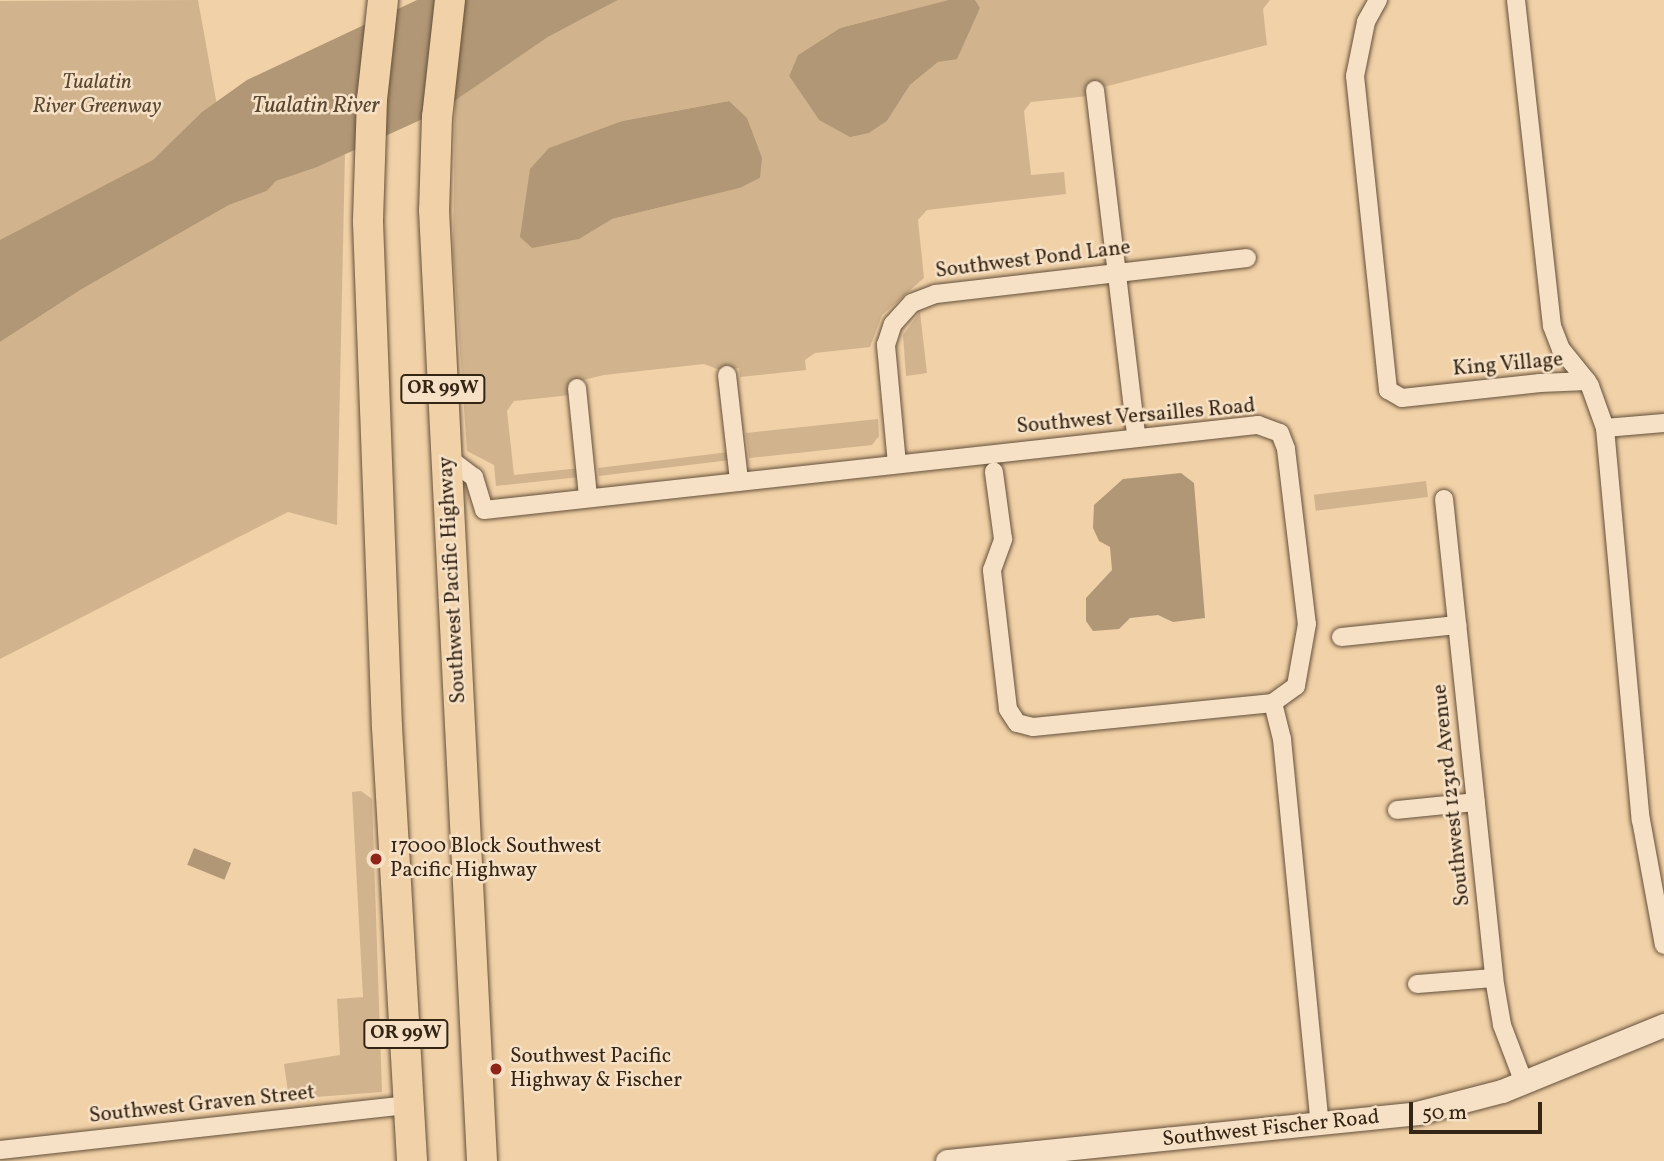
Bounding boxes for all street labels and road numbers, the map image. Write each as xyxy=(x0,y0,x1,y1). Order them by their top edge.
street label: Southwest Pond Lane xyxy=(934,236,1132,284)
street label: King Village xyxy=(1451,348,1565,382)
road number: OR 99W xyxy=(399,374,487,404)
street label: Southwest Versailles Road xyxy=(1015,394,1257,440)
street label: Southwest Pacific Highway xyxy=(434,456,472,704)
street label: Southwest 123rd Avenue xyxy=(1428,683,1476,907)
road number: OR 99W xyxy=(362,1018,450,1050)
street label: Southwest Graven Street xyxy=(88,1081,316,1129)
street label: Southwest Fischer Road xyxy=(1161,1105,1381,1153)

